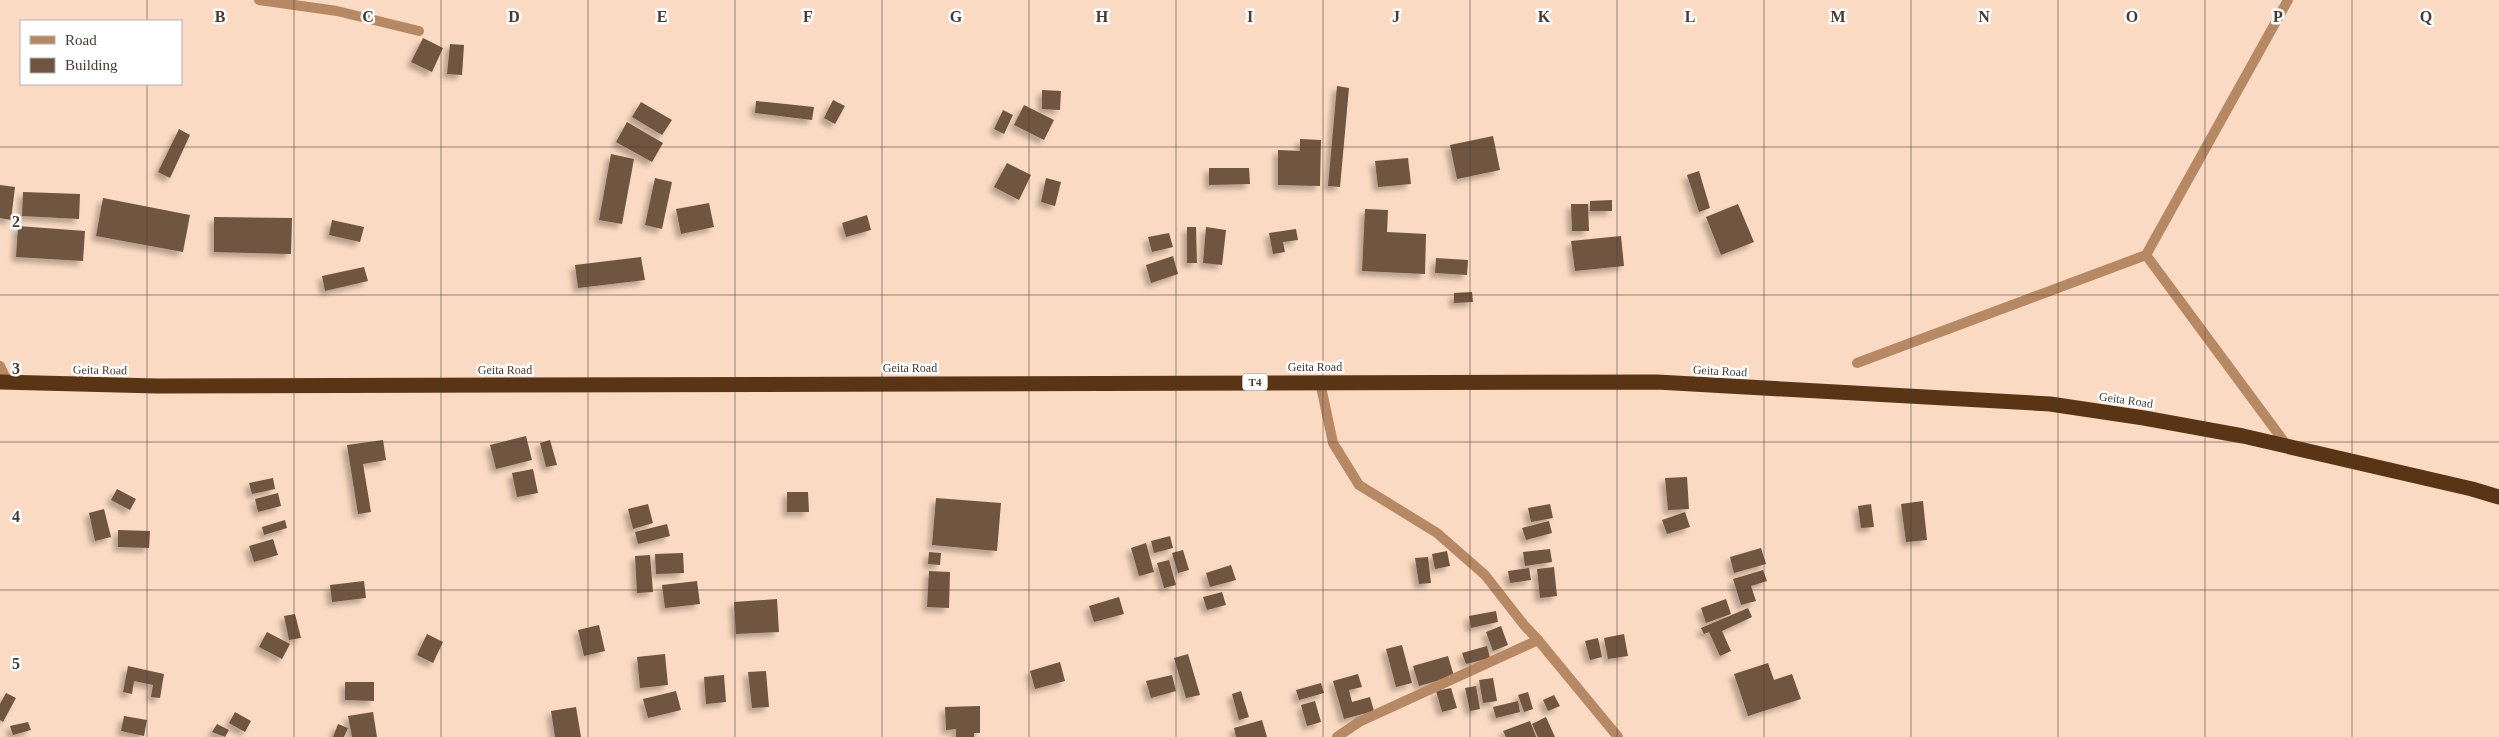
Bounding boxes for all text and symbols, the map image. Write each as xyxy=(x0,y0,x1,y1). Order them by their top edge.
text: B xyxy=(215,8,226,25)
text: C xyxy=(362,8,374,25)
text: D xyxy=(508,8,520,25)
text: E xyxy=(657,8,667,25)
text: F xyxy=(803,8,813,25)
text: G xyxy=(950,8,963,25)
text: H xyxy=(1096,8,1109,25)
text: I xyxy=(1247,8,1253,25)
text: J xyxy=(1392,8,1400,25)
text: K xyxy=(1538,8,1551,25)
text: L xyxy=(1685,8,1695,25)
text: M xyxy=(1830,8,1846,25)
text: N xyxy=(1978,8,1990,25)
text: O xyxy=(2126,8,2138,25)
text: P xyxy=(2273,8,2283,25)
text: Q xyxy=(2420,8,2432,25)
legend xyxy=(20,20,182,85)
text: Road xyxy=(65,32,97,48)
text: Building xyxy=(65,57,118,73)
text: 2 xyxy=(12,213,20,230)
text: 3 xyxy=(12,360,20,377)
street label: Geita Road xyxy=(1288,360,1342,374)
street label: Geita Road xyxy=(883,361,937,375)
street label: Geita Road xyxy=(73,363,127,377)
street label: Geita Road xyxy=(478,363,532,377)
street label: Geita Road xyxy=(1693,363,1747,379)
road number: T4 xyxy=(1242,374,1268,391)
street label: Geita Road xyxy=(2098,389,2154,411)
text: 4 xyxy=(12,508,20,525)
text: 5 xyxy=(12,655,20,672)

